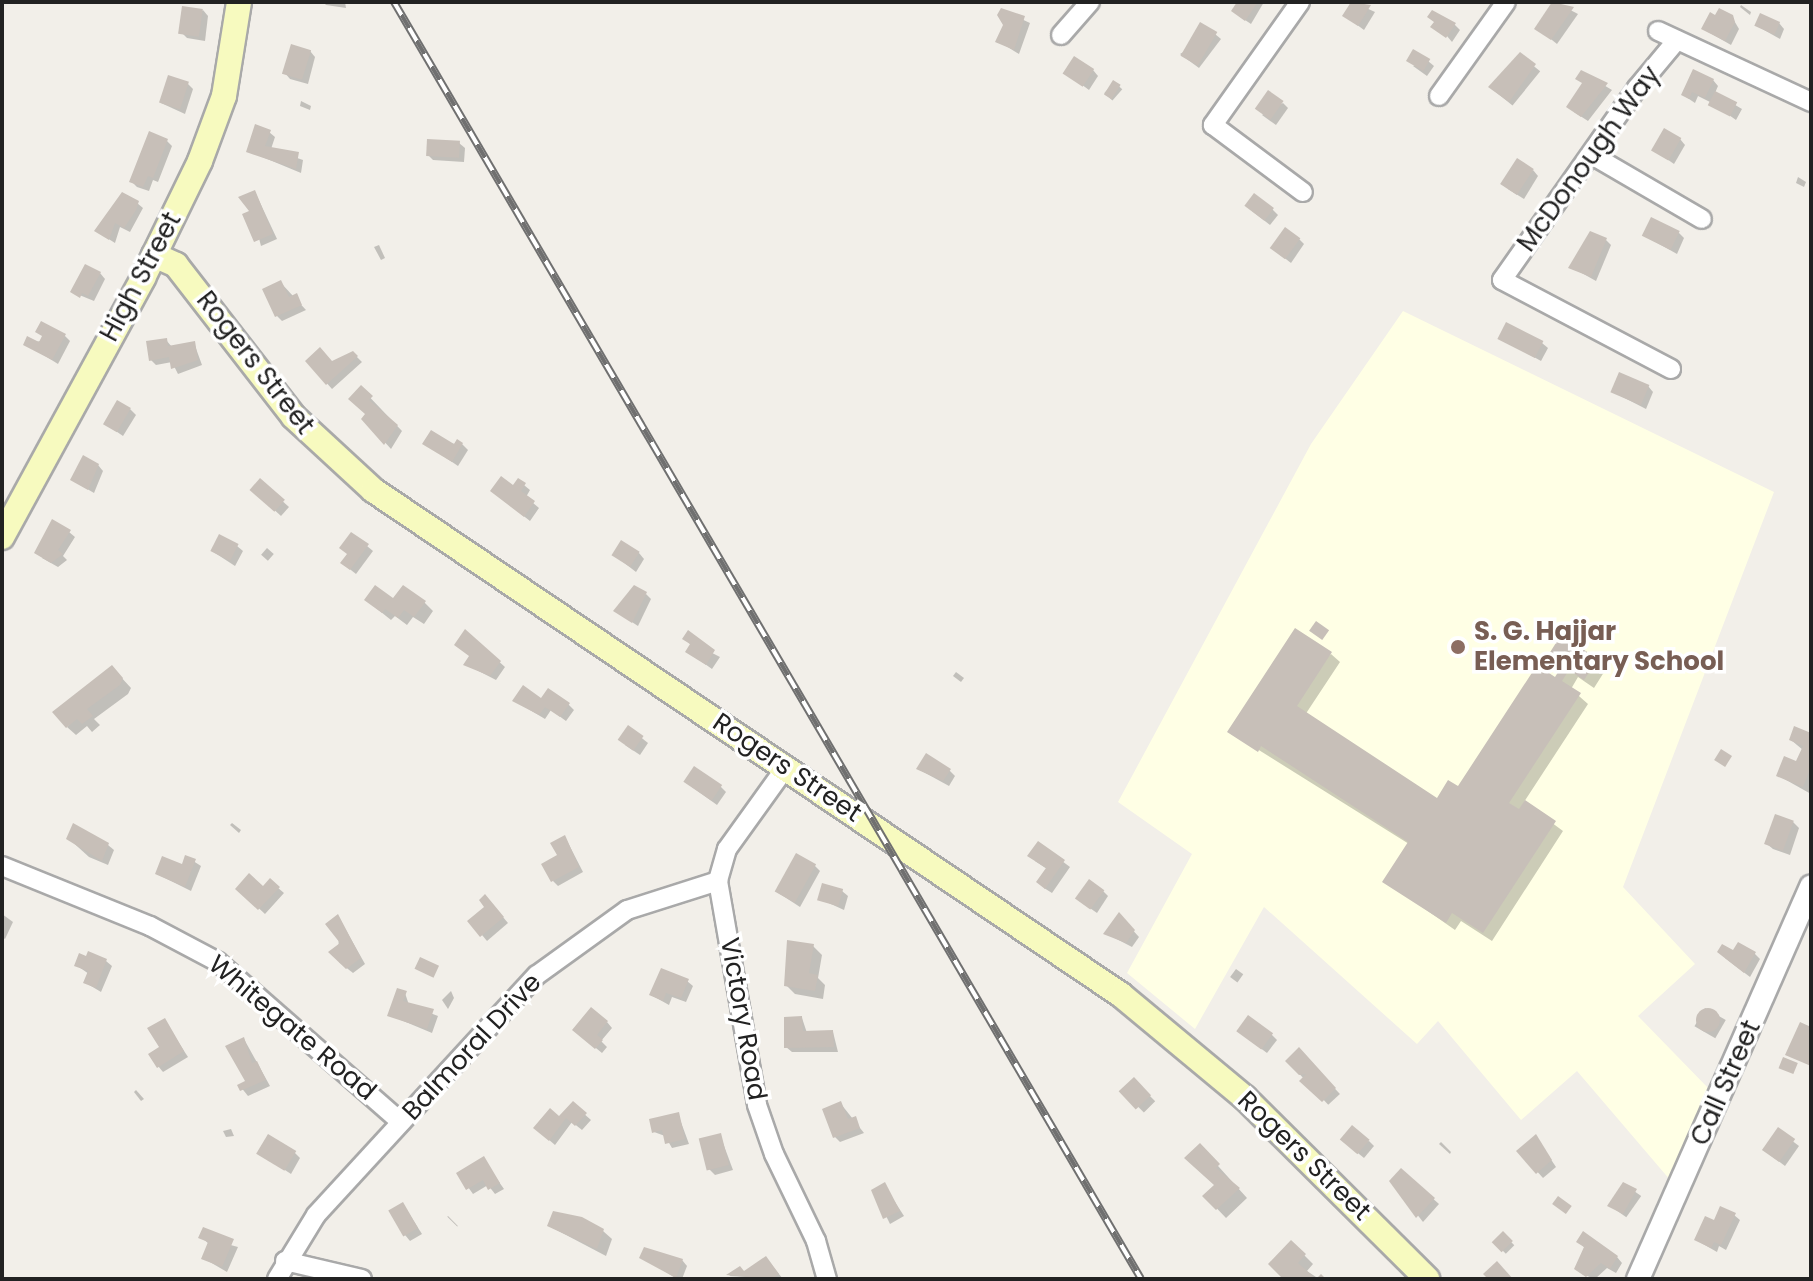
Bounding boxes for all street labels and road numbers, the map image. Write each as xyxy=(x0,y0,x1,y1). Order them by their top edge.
street label: McDonough Way xyxy=(1511,60,1667,258)
street label: High Street xyxy=(94,207,188,347)
street label: Rogers Street xyxy=(190,285,320,441)
street label: Rogers Street xyxy=(707,707,867,829)
street label: Victory Road xyxy=(713,935,773,1103)
street label: Whitegate Road xyxy=(202,949,382,1107)
street label: Balmoral Drive xyxy=(396,967,548,1127)
street label: Call Street xyxy=(1685,1016,1767,1150)
street label: Rogers Street xyxy=(1231,1085,1377,1227)

